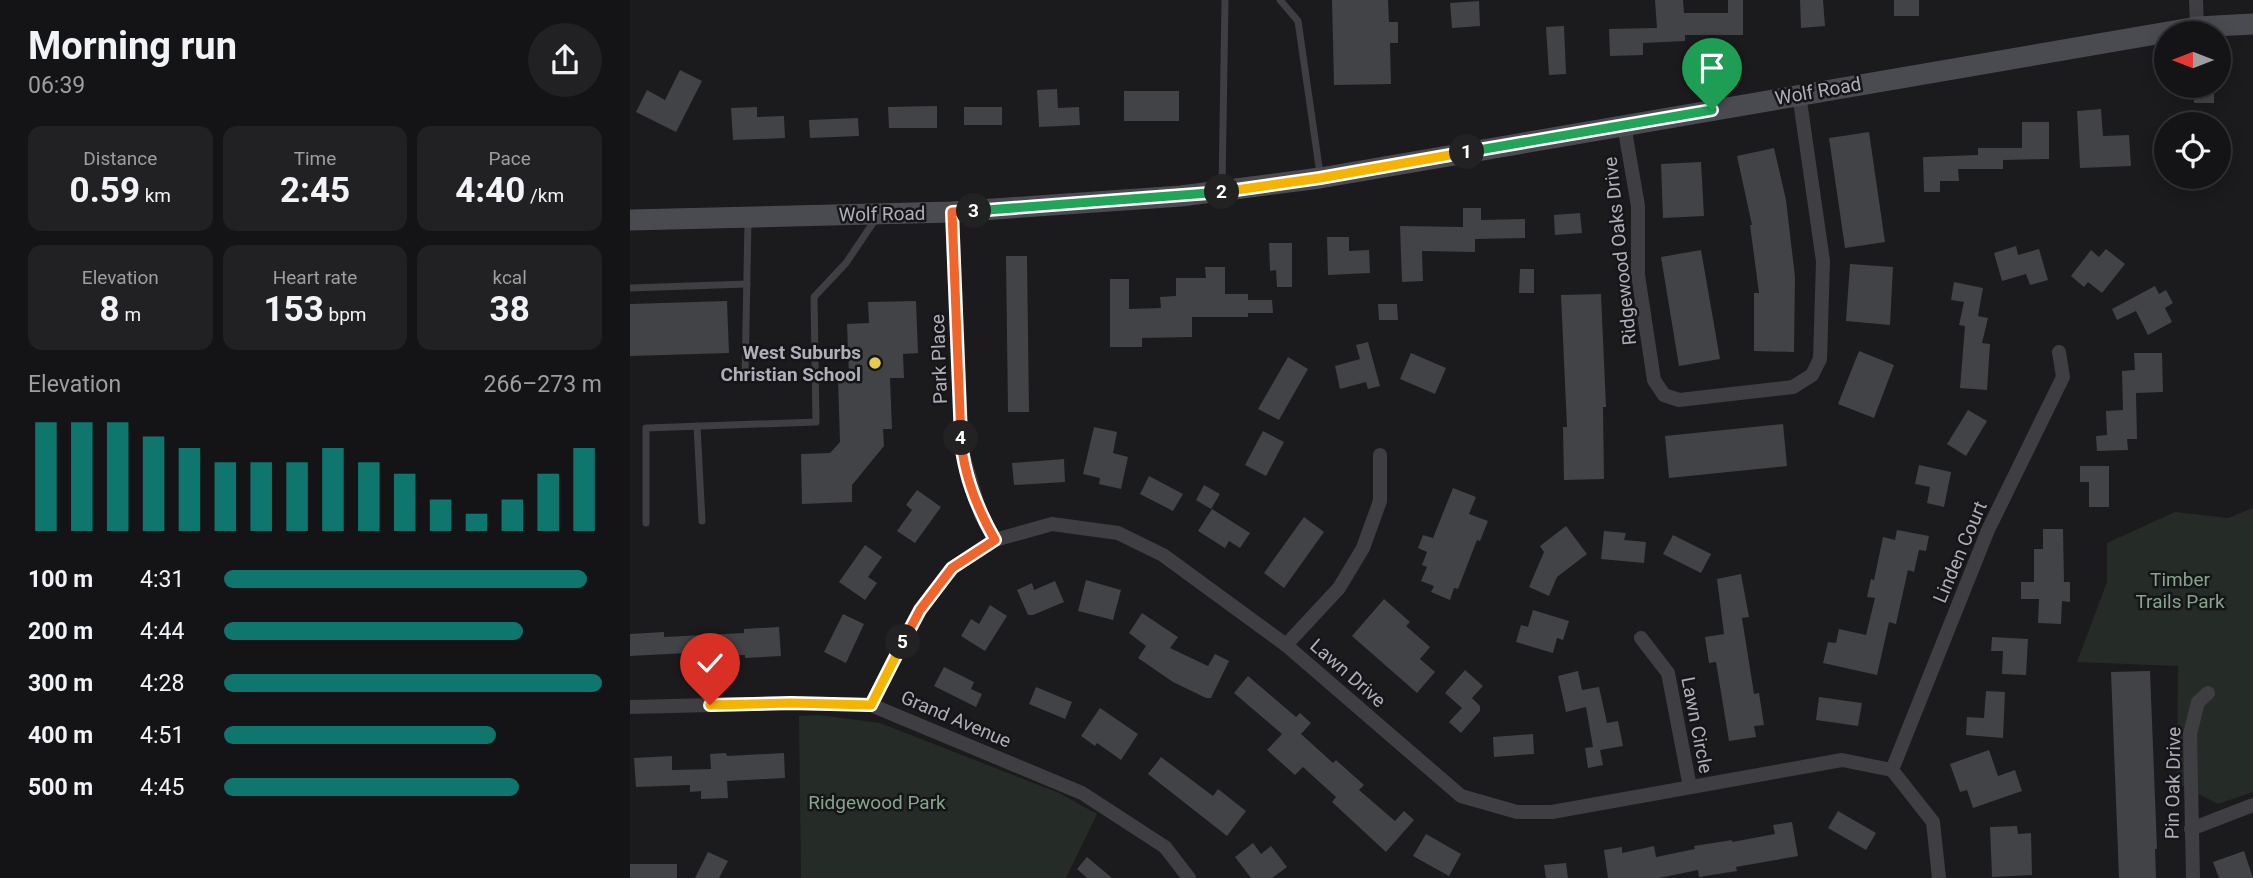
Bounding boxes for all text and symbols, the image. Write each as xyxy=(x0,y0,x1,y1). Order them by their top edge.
north arrow xyxy=(2154,21,2231,98)
map controls xyxy=(2154,21,2231,189)
button: share xyxy=(528,23,602,97)
text: Morning run xyxy=(28,24,237,68)
pin xyxy=(1682,38,1742,110)
icon: arrive xyxy=(1693,49,1731,87)
text: 06:39 xyxy=(28,72,85,99)
street label: Wolf Road xyxy=(1773,72,1863,110)
button: locate xyxy=(2154,112,2231,189)
pin: 1 xyxy=(1450,134,1484,170)
text: 1 xyxy=(1461,140,1472,163)
text: Distance xyxy=(83,147,157,170)
text: Time xyxy=(294,147,336,170)
text: Pace xyxy=(489,147,531,170)
street label: Ridgewood Oaks Drive xyxy=(1599,156,1641,346)
text: 0.59 xyxy=(70,170,140,211)
text: 2:45 xyxy=(280,170,350,211)
text: 4:40 xyxy=(455,170,525,211)
pin: 2 xyxy=(1204,174,1240,210)
text: 2 xyxy=(1216,180,1227,203)
text: km xyxy=(140,184,171,207)
text: /km xyxy=(525,184,564,207)
pin: 3 xyxy=(956,194,992,228)
text: 3 xyxy=(968,199,979,222)
street label: Wolf Road xyxy=(838,202,926,226)
text: Elevation xyxy=(82,266,159,289)
text: Heart rate xyxy=(273,266,357,289)
text: kcal xyxy=(492,266,527,289)
text: 8 xyxy=(100,289,120,330)
text: 153 xyxy=(264,289,324,330)
text: 38 xyxy=(490,289,530,330)
text: m xyxy=(120,303,141,326)
text: bpm xyxy=(324,303,366,326)
street label: Park Place xyxy=(926,314,952,404)
place label: West Suburbs Christian School xyxy=(720,341,861,386)
marker: West Suburbs Christian School xyxy=(867,355,883,371)
text: Elevation xyxy=(28,371,121,398)
text: 266–273 m xyxy=(483,371,602,398)
pin: 4 xyxy=(944,420,978,456)
text: 4 xyxy=(955,426,966,449)
street label: Linden Court xyxy=(1928,498,1992,606)
text: 100 m xyxy=(28,566,93,593)
text: 4:31 xyxy=(140,566,184,593)
park label: Timber Trails Park xyxy=(2135,568,2225,613)
text: 200 m xyxy=(28,618,93,645)
text: 4:44 xyxy=(140,618,184,645)
pin: 5 xyxy=(886,624,920,660)
text: 5 xyxy=(897,630,908,653)
pin xyxy=(680,633,740,705)
street label: Lawn Drive xyxy=(1305,634,1391,712)
icon: check xyxy=(691,644,729,682)
text: 300 m xyxy=(28,670,93,697)
text: 4:28 xyxy=(140,670,184,697)
street label: Lawn Circle xyxy=(1676,675,1718,775)
street label: Grand Avenue xyxy=(897,685,1015,753)
text: 400 m xyxy=(28,722,93,749)
text: 4:51 xyxy=(140,722,184,749)
street label: Pin Oak Drive xyxy=(2161,727,2185,839)
text: 500 m xyxy=(28,774,93,801)
text: 4:45 xyxy=(140,774,184,801)
park label: Ridgewood Park xyxy=(808,791,946,814)

